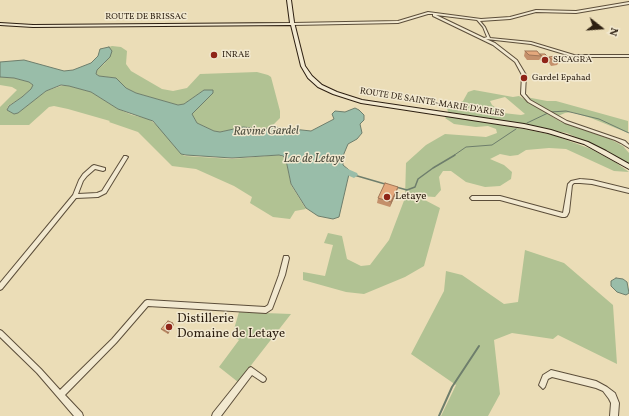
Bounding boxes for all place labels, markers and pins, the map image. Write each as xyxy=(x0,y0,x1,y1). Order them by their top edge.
marker: INRAE xyxy=(209,50,219,60)
place label: INRAE xyxy=(222,50,250,60)
marker: SICAGRA xyxy=(540,55,550,65)
place label: SICAGRA xyxy=(553,55,592,65)
marker: Gardel Epahad xyxy=(519,73,529,83)
place label: Gardel Epahad xyxy=(532,73,591,83)
place label: Letaye xyxy=(395,190,426,204)
marker: Letaye xyxy=(382,192,392,202)
place label: Distillerie Domaine de Letaye xyxy=(177,312,285,343)
marker: Distillerie Domaine de Letaye xyxy=(164,322,174,332)

